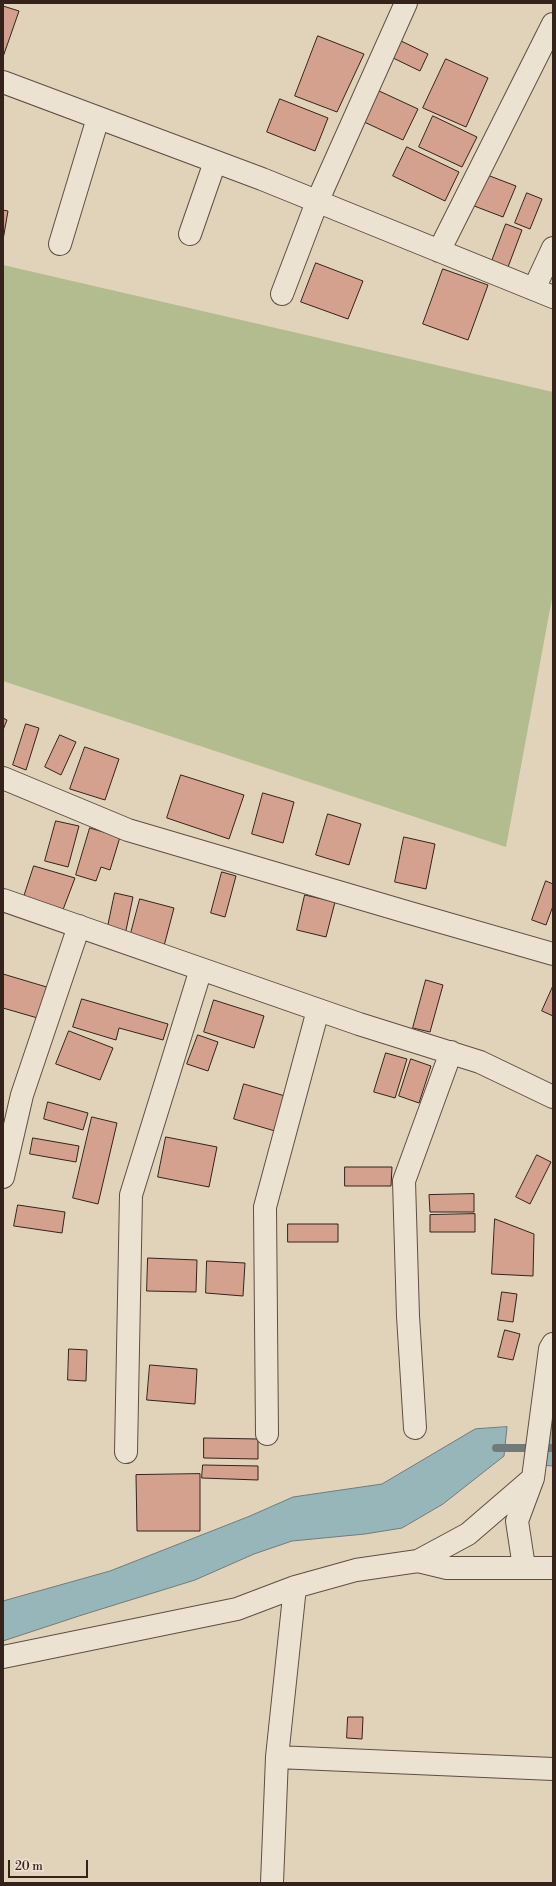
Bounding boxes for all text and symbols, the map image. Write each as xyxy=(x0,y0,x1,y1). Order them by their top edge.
scale bar xyxy=(10,1852,90,1878)
text: 20 m xyxy=(15,1859,43,1874)

